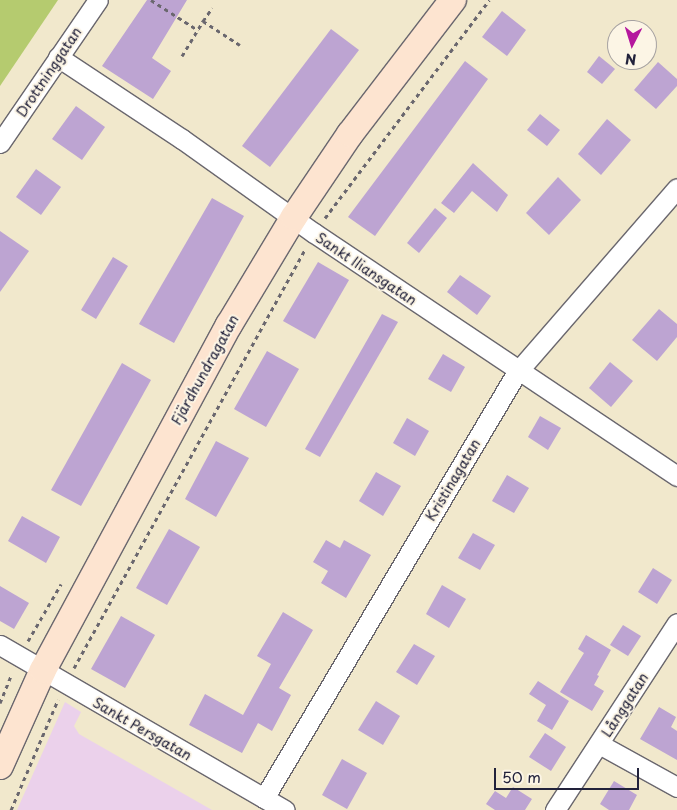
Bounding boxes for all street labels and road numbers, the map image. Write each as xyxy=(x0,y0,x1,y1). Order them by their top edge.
street label: Drottninggatan xyxy=(13,24,85,120)
street label: Sankt Iliansgatan xyxy=(312,229,420,309)
street label: Fjärdhundragatan xyxy=(168,312,242,428)
street label: Kristinagatan xyxy=(422,436,484,524)
street label: Långgatan xyxy=(598,670,652,740)
street label: Sankt Persgatan xyxy=(89,694,195,764)

